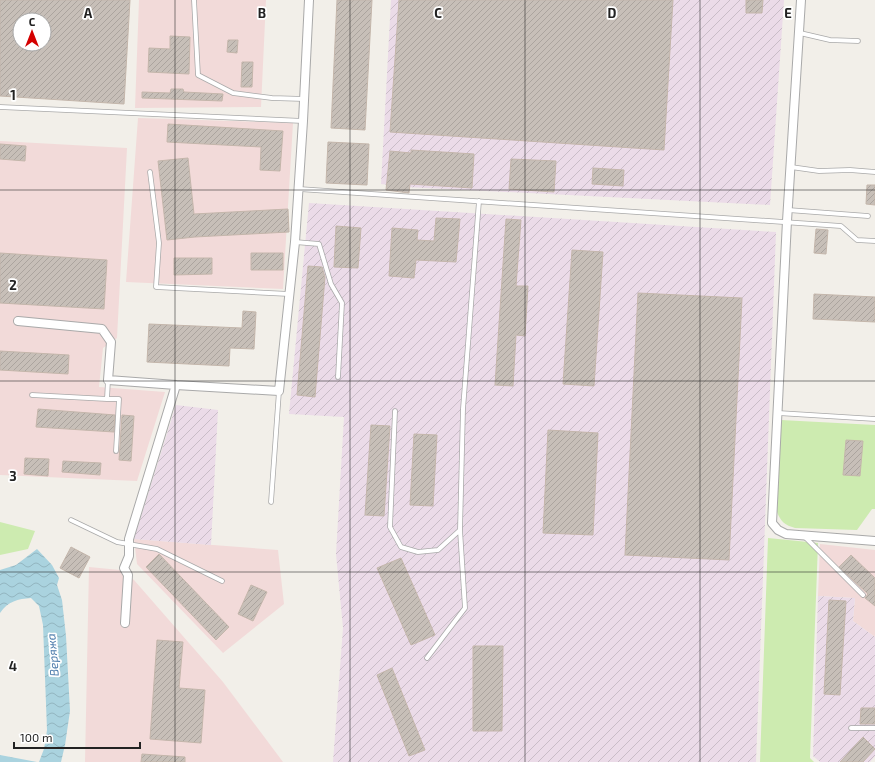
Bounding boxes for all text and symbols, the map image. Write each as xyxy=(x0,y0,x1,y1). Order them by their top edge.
text: A xyxy=(84,5,93,21)
text: B xyxy=(258,5,266,21)
text: C xyxy=(434,5,442,21)
text: D xyxy=(608,5,617,21)
text: E xyxy=(784,5,792,21)
north arrow xyxy=(12,12,52,52)
text: С xyxy=(29,15,36,28)
text: 1 xyxy=(10,87,16,103)
text: 2 xyxy=(9,277,17,293)
text: 3 xyxy=(9,468,17,484)
water label: Веряжа xyxy=(43,633,61,677)
text: 4 xyxy=(9,658,17,674)
scale bar xyxy=(14,724,140,750)
text: 100 m xyxy=(20,730,52,744)

